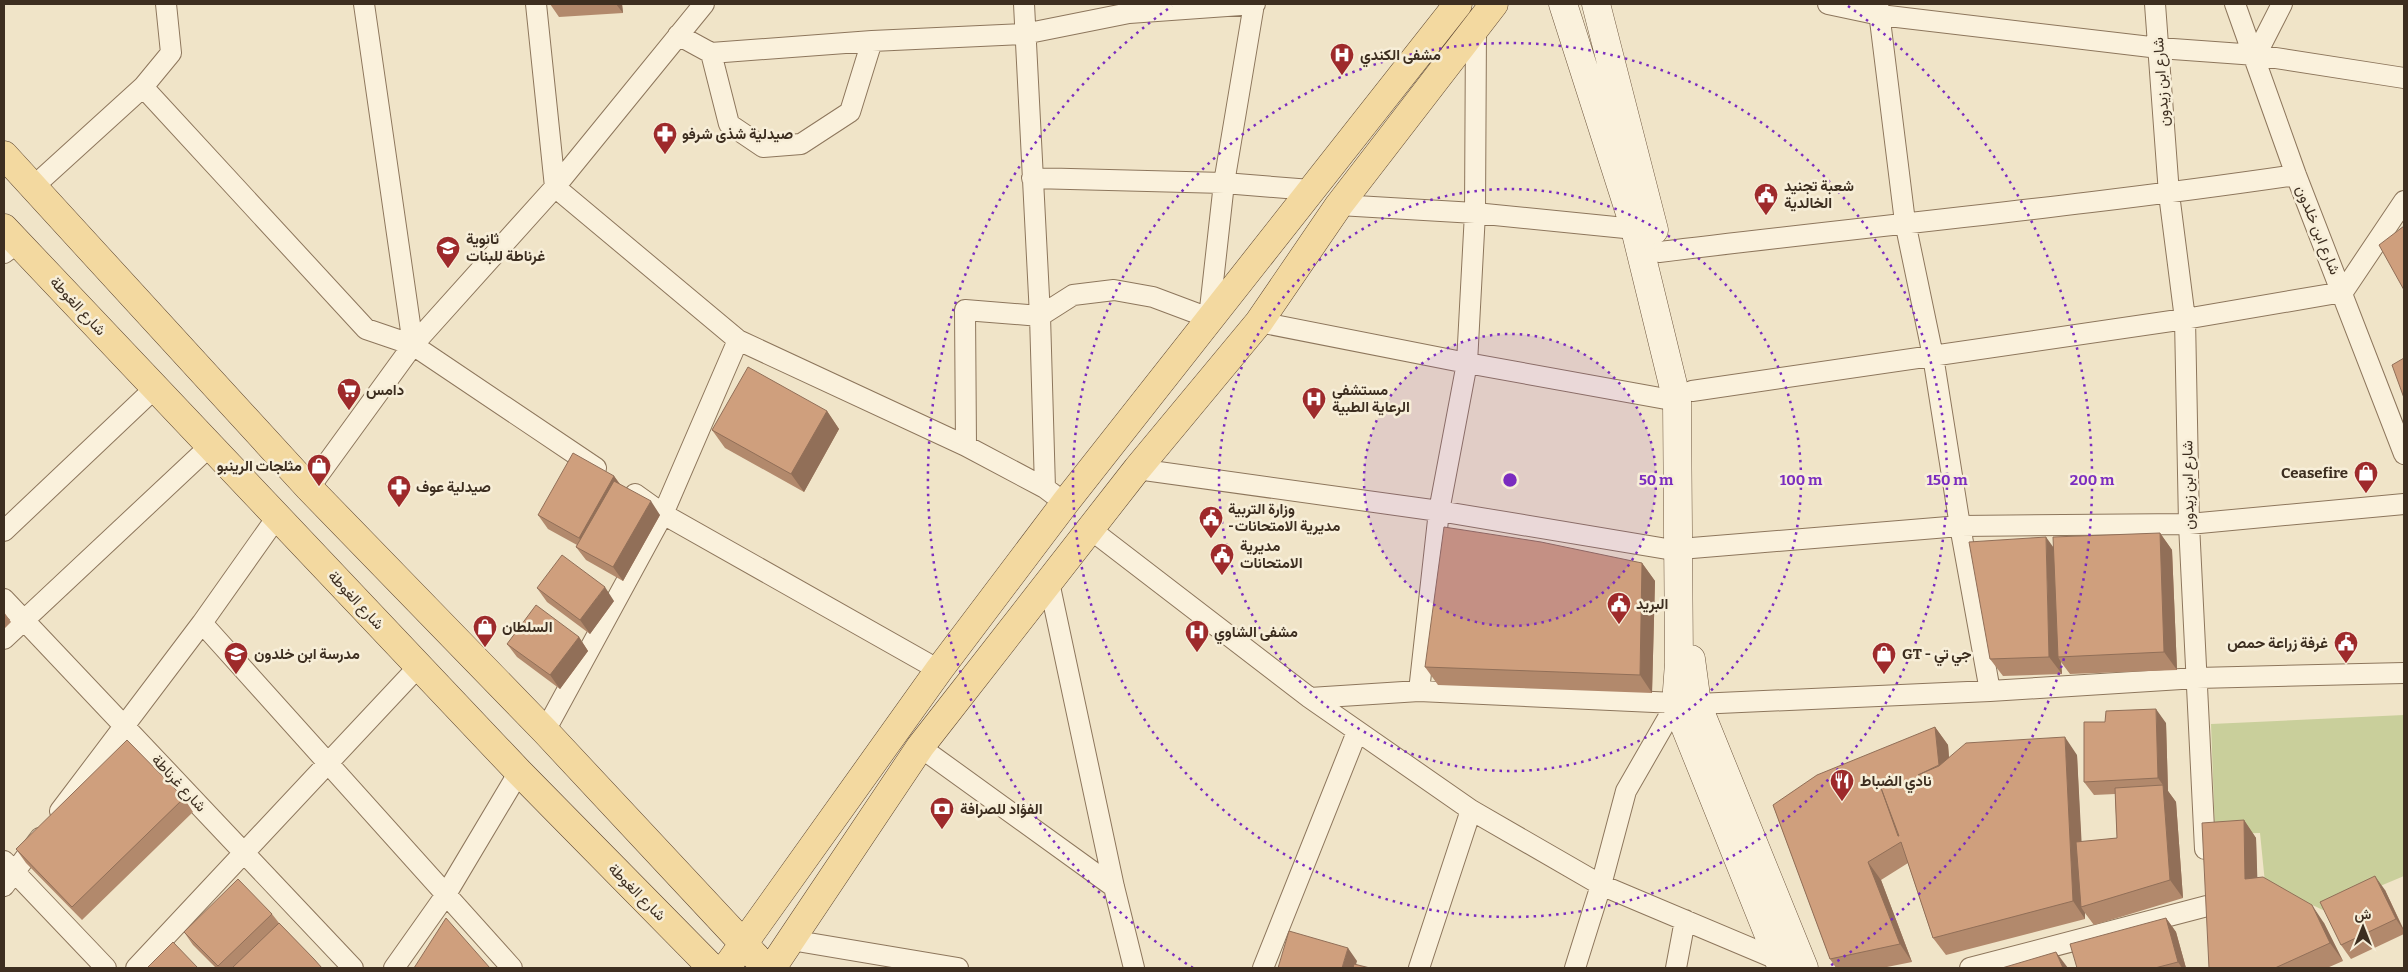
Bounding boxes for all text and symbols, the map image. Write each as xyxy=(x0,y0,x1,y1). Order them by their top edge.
street label: شارع ابن زيدون xyxy=(2149,36,2175,127)
hospital icon: مشفى الكندي xyxy=(1329,42,1355,76)
place label: مشفى الكندي xyxy=(1360,46,1441,68)
pharmacy icon: صيدلية شذى شرفو xyxy=(652,121,678,155)
place label: صيدلية شذى شرفو xyxy=(682,125,794,143)
place label: شعبة تجنيد الخالدية xyxy=(1784,177,1854,212)
public building icon: شعبة تجنيد الخالدية xyxy=(1753,182,1779,216)
street label: شارع ابن خلدون xyxy=(2290,183,2344,278)
place label: ثانوية غرناطة للبنات xyxy=(466,230,545,265)
school or university icon: ثانوية غرناطة للبنات xyxy=(435,235,461,269)
street label: شارع الغوطة xyxy=(45,273,110,341)
supermarket icon: دامس xyxy=(336,377,362,411)
place label: دامس xyxy=(366,381,404,399)
place label: مستشفى الرعاية الطبية xyxy=(1332,381,1410,416)
hospital icon: مستشفى الرعاية الطبية xyxy=(1301,386,1327,420)
street label: شارع ابن زيدون xyxy=(2178,440,2200,530)
shop icon: مثلجات الرينبو xyxy=(306,453,332,487)
place label: مثلجات الرينبو xyxy=(217,457,302,475)
shop icon: Ceasefire xyxy=(2353,460,2379,494)
place label: Ceasefire xyxy=(2281,464,2348,482)
centre of rings xyxy=(1501,471,1519,489)
text: 50 m xyxy=(1639,471,1674,489)
text: 100 m xyxy=(1780,471,1823,489)
text: 150 m xyxy=(1926,471,1968,489)
text: 200 m xyxy=(2070,471,2115,489)
pharmacy icon: صيدلية عوف xyxy=(386,474,412,508)
place label: صيدلية عوف xyxy=(416,478,491,496)
place label: وزارة التربية -مديرية الامتحانات xyxy=(1228,500,1340,535)
public building icon: وزارة التربية -مديرية الامتحانات xyxy=(1198,505,1224,539)
place label: مديرية الامتحانات xyxy=(1240,537,1303,572)
public building icon: مديرية الامتحانات xyxy=(1209,542,1235,576)
street label: شارع الغوطة xyxy=(323,567,388,635)
public building icon: البريد xyxy=(1606,591,1632,625)
place label: البريد xyxy=(1636,595,1669,613)
shop icon: السلطان xyxy=(472,614,498,648)
place label: السلطان xyxy=(502,618,553,636)
hospital icon: مشفى الشاوي xyxy=(1184,619,1210,653)
place label: مشفى الشاوي xyxy=(1214,623,1298,645)
public building icon: غرفة زراعة حمص xyxy=(2333,630,2359,664)
place label: غرفة زراعة حمص xyxy=(2227,634,2328,652)
school or university icon: مدرسة ابن خلدون xyxy=(223,641,249,675)
shop icon: GT - جي تي xyxy=(1871,641,1897,675)
place label: مدرسة ابن خلدون xyxy=(254,645,360,663)
place label: GT - جي تي xyxy=(1902,645,1971,667)
street label: شارع غرناطة xyxy=(147,751,210,817)
restaurant icon: نادي الضباط xyxy=(1829,768,1855,802)
place label: نادي الضباط xyxy=(1860,772,1932,794)
bank icon: الفؤاد للصرافة xyxy=(929,796,955,830)
place label: الفؤاد للصرافة xyxy=(960,800,1043,818)
street label: شارع الغوطة xyxy=(603,860,670,926)
north arrow xyxy=(2338,902,2388,952)
text: ش xyxy=(2355,906,2372,923)

